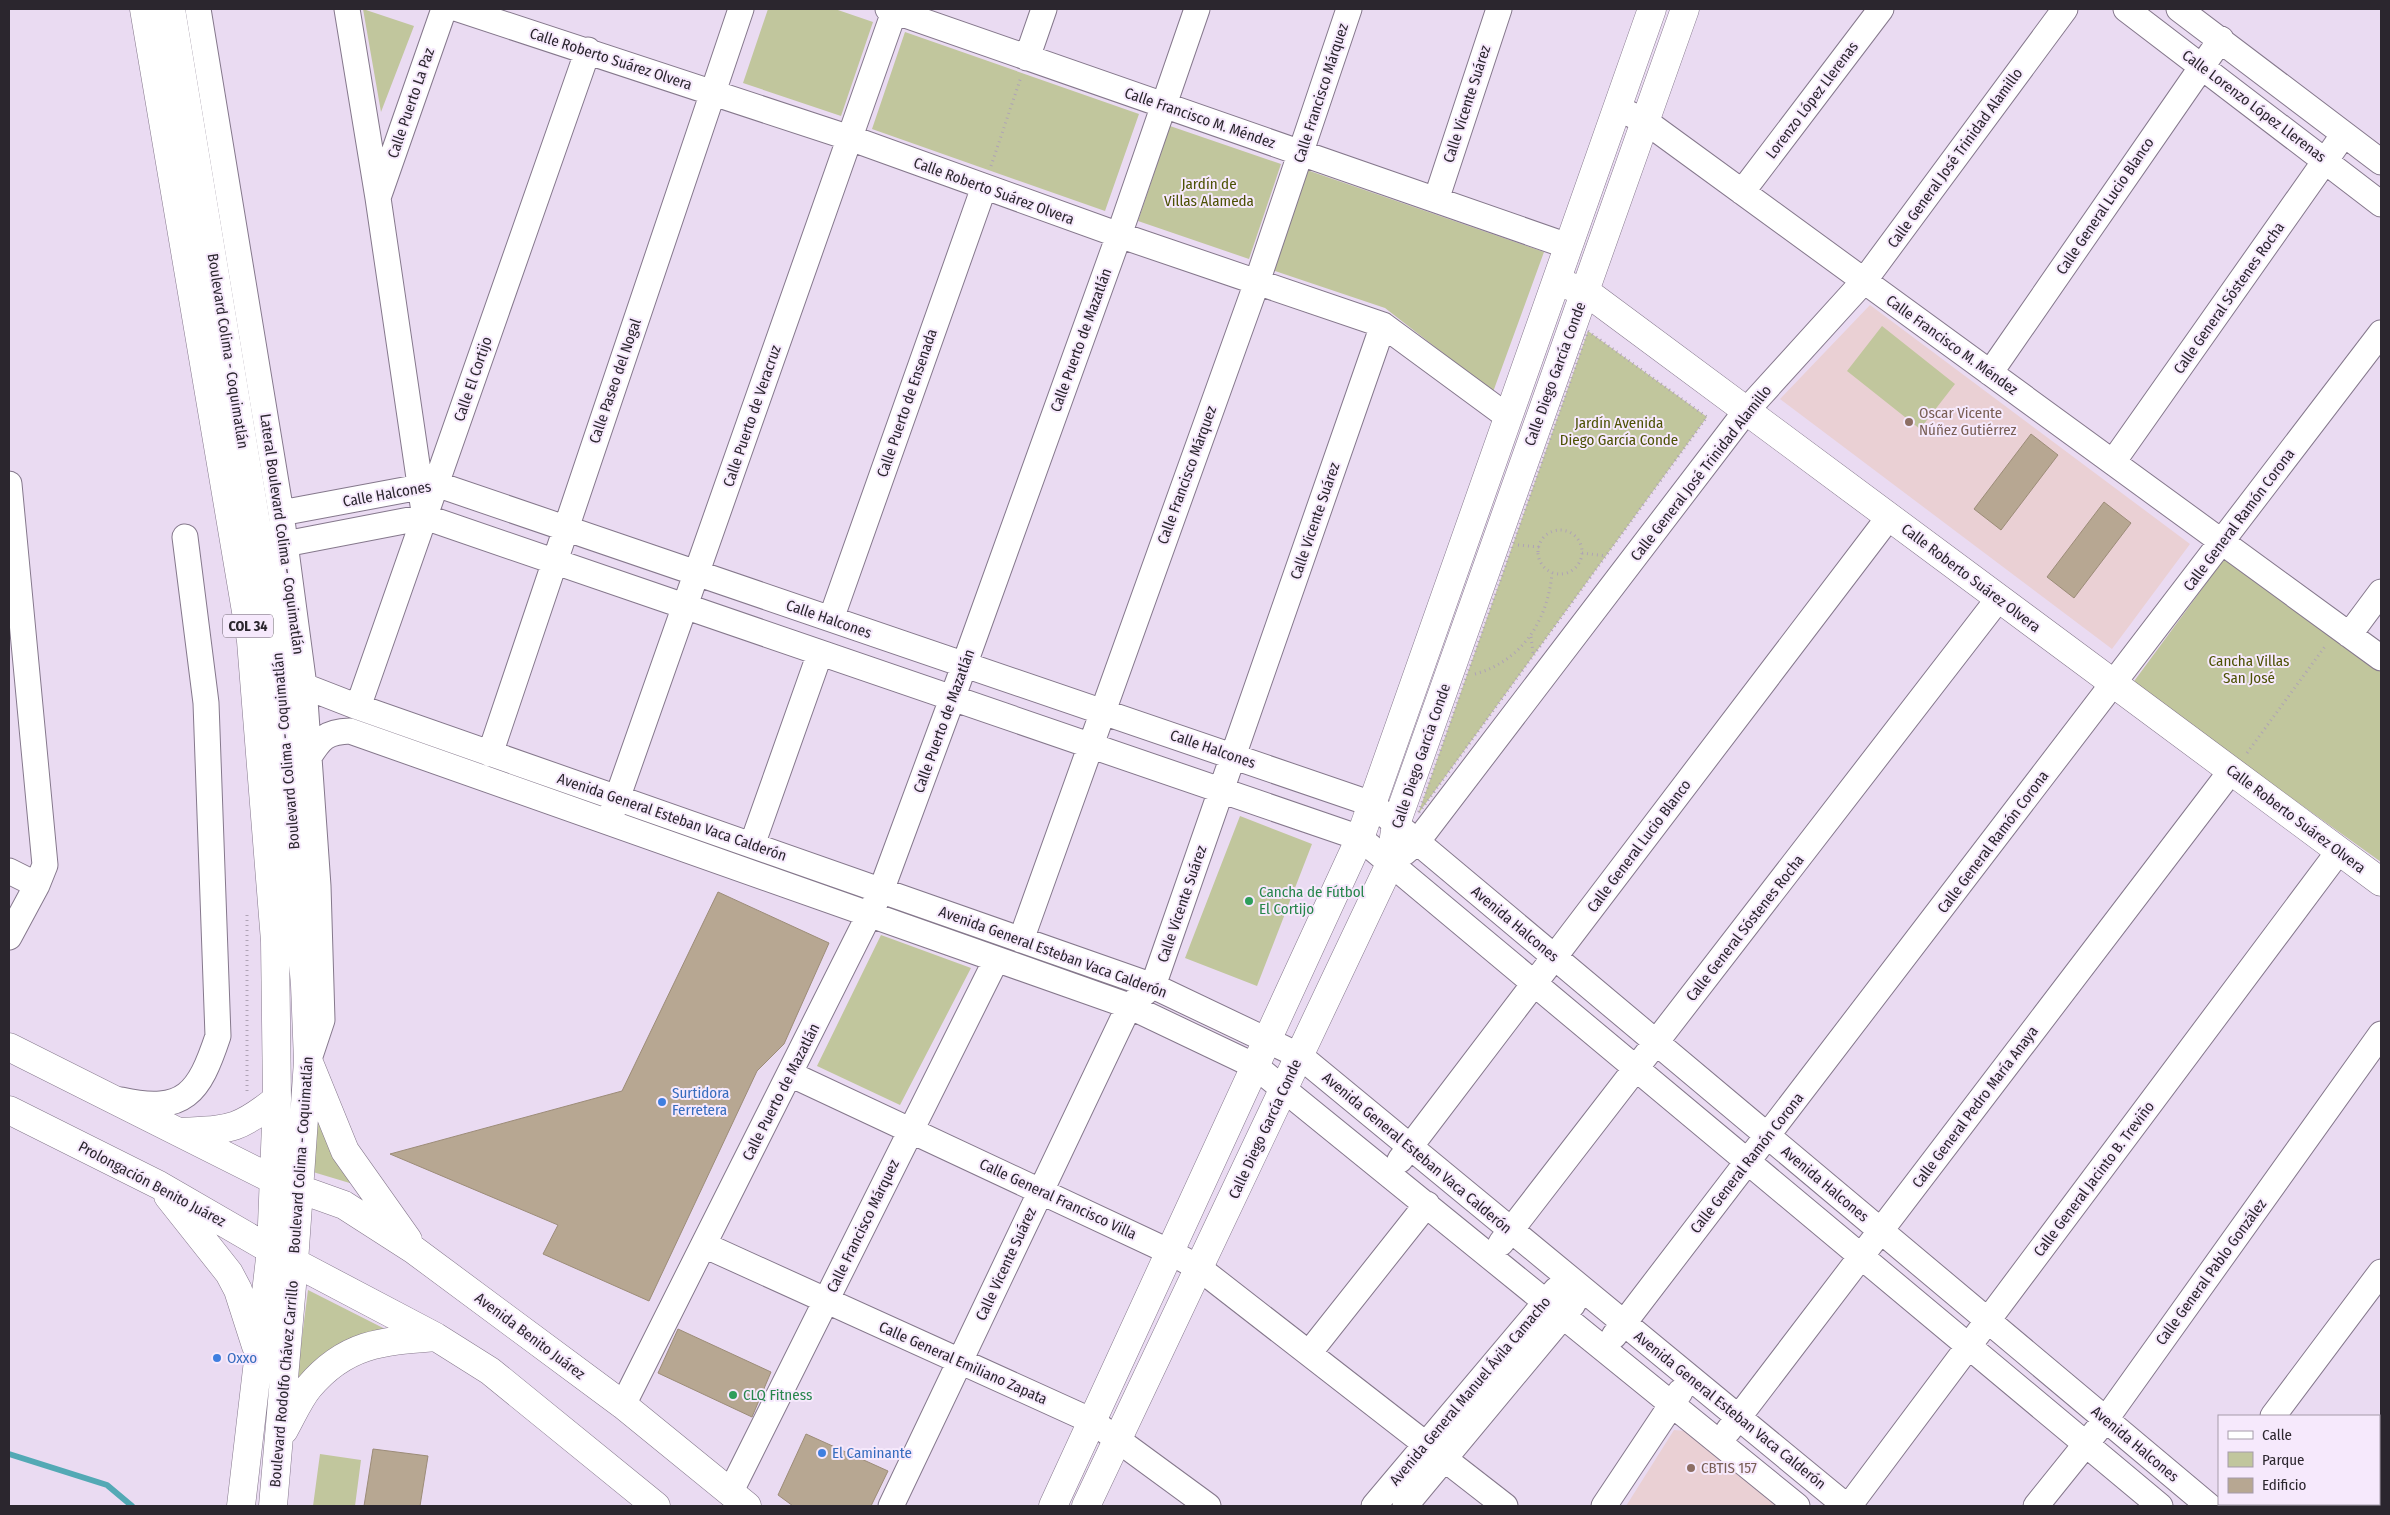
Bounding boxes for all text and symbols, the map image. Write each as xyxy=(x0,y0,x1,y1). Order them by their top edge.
street label: Calle Francisco Márquez xyxy=(1290,21,1352,165)
street label: Calle Roberto Suárez Olvera xyxy=(528,24,694,94)
street label: Lorenzo López Llerenas xyxy=(1762,38,1862,162)
street label: Calle Vicente Suárez xyxy=(1439,43,1495,165)
street label: Calle Puerto La Paz xyxy=(384,46,438,160)
street label: Calle Lorenzo López Llerenas xyxy=(2178,46,2330,166)
street label: Calle General José Trinidad Alamillo xyxy=(1884,64,2026,251)
street label: Calle Francisco M. Méndez xyxy=(1122,84,1278,152)
street label: Calle General Lucio Blanco xyxy=(2052,134,2158,278)
street label: Calle Roberto Suárez Olvera xyxy=(911,154,1077,228)
park label: Jardín de Villas Alameda xyxy=(1164,175,1254,210)
street label: Calle General Sóstenes Rocha xyxy=(2170,219,2288,377)
street label: Boulevard Colima - Coquimatlán xyxy=(204,252,252,450)
street label: Calle Puerto de Mazatlán xyxy=(1047,266,1115,414)
street label: Calle Francisco M. Méndez xyxy=(1883,291,2021,399)
street label: Calle Diego García Conde xyxy=(1521,300,1589,448)
street label: Calle Paseo del Nogal xyxy=(585,316,645,446)
street label: Calle Puerto de Ensenada xyxy=(873,326,941,480)
street label: Calle El Cortijo xyxy=(450,334,496,424)
street label: Calle Puerto de Veracruz xyxy=(719,343,785,489)
street label: Calle General José Trinidad Alamillo xyxy=(1627,382,1775,564)
street label: Calle Francisco Márquez xyxy=(1154,403,1220,546)
place label: Oscar Vicente Núñez Gutiérrez xyxy=(1919,404,2017,439)
street label: Lateral Boulevard Colima - Coquimatlán xyxy=(256,412,308,656)
park label: Jardín Avenida Diego García Conde xyxy=(1560,414,1678,449)
marker: Oscar Vicente Núñez Gutiérrez xyxy=(1903,416,1915,428)
street label: Calle General Ramón Corona xyxy=(2180,445,2298,595)
street label: Calle Vicente Suárez xyxy=(1287,460,1343,582)
street label: Calle Halcones xyxy=(341,477,433,511)
street label: Calle Roberto Suárez Olvera xyxy=(1898,520,2044,636)
street label: Calle Halcones xyxy=(784,596,874,642)
road number: COL 34 xyxy=(223,614,273,638)
street label: Calle Puerto de Mazatlán xyxy=(910,647,978,795)
street label: Boulevard Colima - Coquimatlán xyxy=(268,652,304,850)
park label: Cancha Villas San José xyxy=(2209,652,2289,687)
street label: Calle Diego García Conde xyxy=(1388,681,1454,831)
street label: Calle Halcones xyxy=(1168,726,1258,772)
street label: Calle Roberto Suárez Olvera xyxy=(2223,761,2369,877)
street label: Calle General Ramón Corona xyxy=(1934,767,2052,917)
street label: Avenida General Esteban Vaca Calderón xyxy=(555,769,789,865)
street label: Calle General Lucio Blanco xyxy=(1583,776,1695,916)
street label: Calle Vicente Suárez xyxy=(1154,843,1210,965)
street label: Calle General Sóstenes Rocha xyxy=(1682,851,1808,1005)
street label: Avenida Halcones xyxy=(1468,882,1562,966)
place label: Cancha de Fútbol El Cortijo xyxy=(1259,883,1365,918)
marker: Cancha de Fútbol El Cortijo xyxy=(1243,895,1255,907)
street label: Avenida General Esteban Vaca Calderón xyxy=(936,902,1170,1002)
street label: Calle Puerto de Mazatlán xyxy=(739,1020,823,1164)
street label: Calle General Pedro María Anaya xyxy=(1908,1023,2042,1191)
street label: Boulevard Colima - Coquimatlán xyxy=(285,1056,317,1254)
street label: Calle Diego García Conde xyxy=(1225,1056,1305,1202)
street label: Avenida General Esteban Vaca Calderón xyxy=(1319,1068,1515,1238)
place label: Surtidora Ferretera xyxy=(672,1084,729,1119)
street label: Calle General Ramón Corona xyxy=(1686,1089,1808,1237)
marker: Surtidora Ferretera xyxy=(656,1096,668,1108)
street label: Calle General Jacinto B. Treviño xyxy=(2030,1098,2158,1260)
street label: Prolongación Benito Juárez xyxy=(75,1137,229,1231)
street label: Avenida Halcones xyxy=(1778,1142,1872,1226)
street label: Calle General Francisco Villa xyxy=(977,1155,1139,1243)
street label: Calle Francisco Márquez xyxy=(823,1157,903,1295)
street label: Calle General Pablo González xyxy=(2152,1195,2270,1349)
street label: Calle Vicente Suárez xyxy=(972,1205,1040,1323)
street label: Boulevard Rodolfo Chávez Carrillo xyxy=(266,1280,302,1488)
street label: Avenida Benito Juárez xyxy=(471,1289,589,1383)
street label: Avenida General Manuel Ávila Camacho xyxy=(1386,1293,1554,1489)
street label: Calle General Emiliano Zapata xyxy=(876,1318,1050,1408)
street label: Avenida General Esteban Vaca Calderón xyxy=(1630,1327,1830,1493)
place label: Oxxo xyxy=(227,1349,257,1367)
marker: Oxxo xyxy=(211,1352,223,1364)
place label: CLQ Fitness xyxy=(743,1386,812,1404)
marker: CLQ Fitness xyxy=(727,1389,739,1401)
street label: Avenida Halcones xyxy=(2088,1402,2182,1486)
legend xyxy=(2218,1415,2380,1505)
text: Calle xyxy=(2262,1426,2292,1444)
place label: El Caminante xyxy=(832,1444,912,1462)
marker: El Caminante xyxy=(816,1447,828,1459)
text: Parque xyxy=(2262,1451,2305,1469)
place label: CBTIS 157 xyxy=(1701,1459,1757,1477)
marker: CBTIS 157 xyxy=(1685,1462,1697,1474)
text: Edificio xyxy=(2262,1476,2307,1494)

